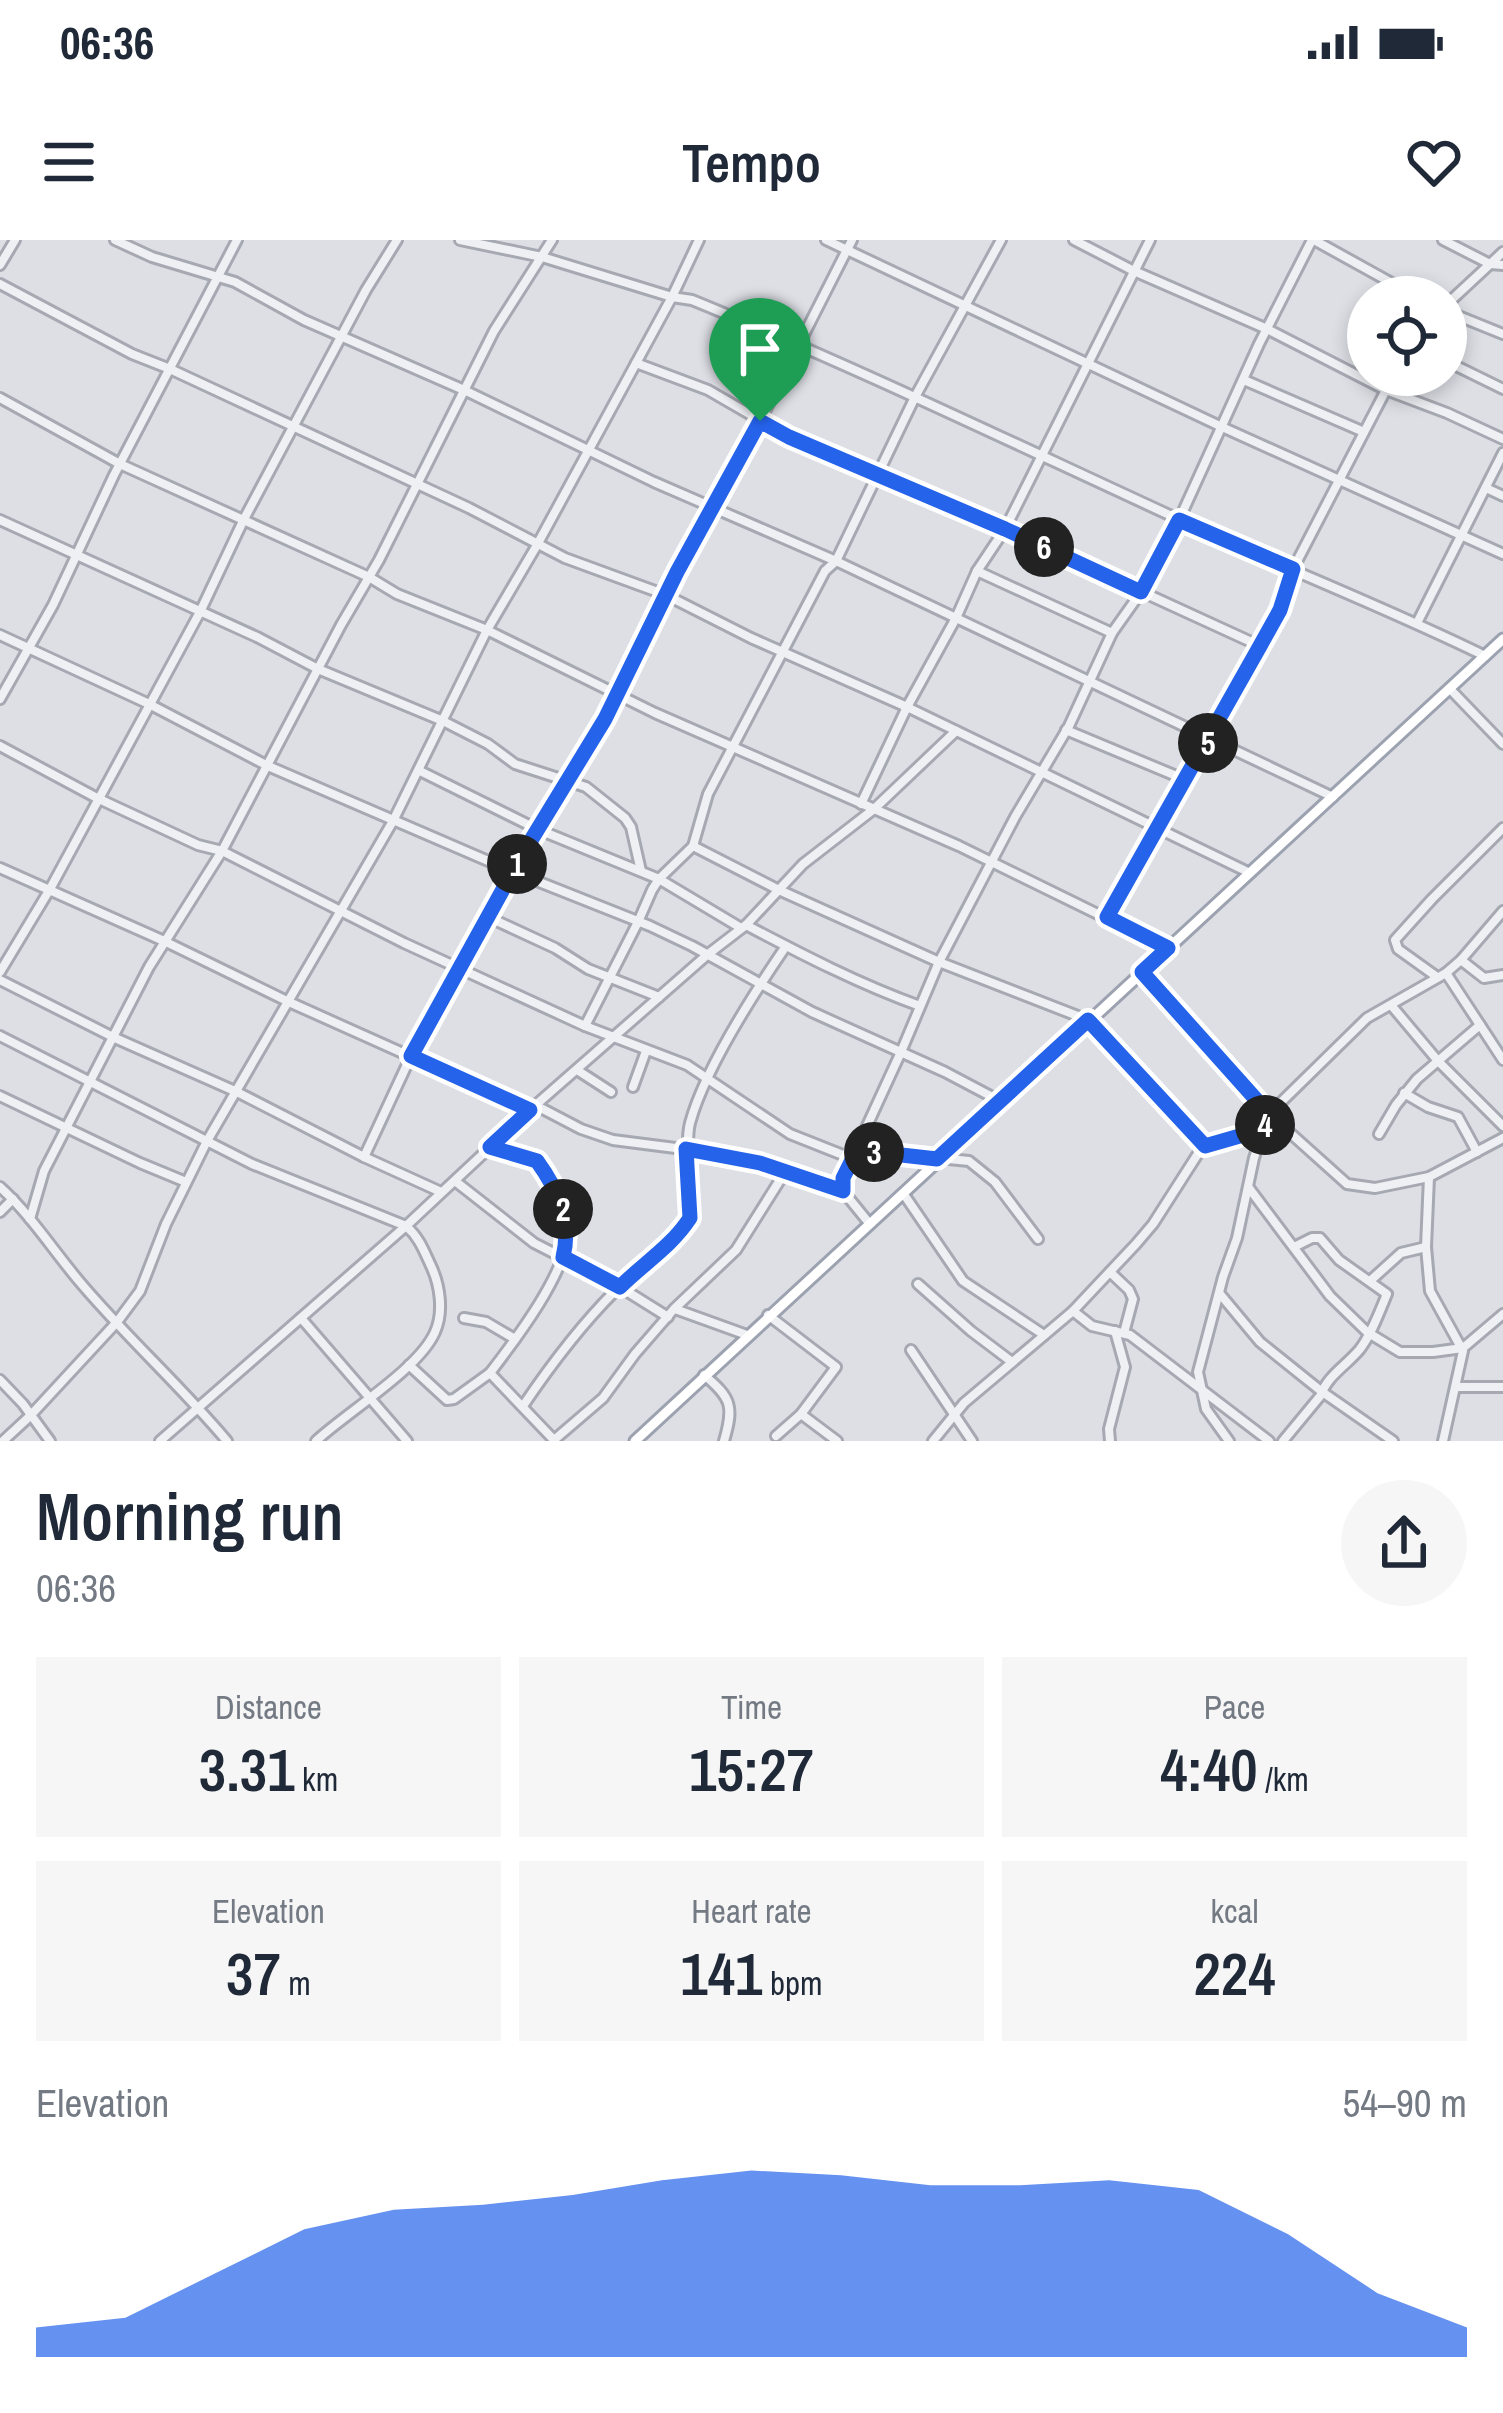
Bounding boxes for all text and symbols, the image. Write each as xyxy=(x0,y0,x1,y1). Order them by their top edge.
text: 06:36 xyxy=(60,12,154,73)
text: Tempo xyxy=(682,126,821,199)
icon: menu xyxy=(36,129,102,195)
icon: heart xyxy=(1401,129,1467,195)
map controls xyxy=(1347,276,1467,396)
button: locate xyxy=(1347,276,1467,396)
pin xyxy=(709,298,811,421)
icon: arrive xyxy=(727,316,793,382)
pin: 6 xyxy=(1014,517,1074,577)
text: 6 xyxy=(1036,525,1052,569)
pin: 5 xyxy=(1178,713,1238,773)
text: 5 xyxy=(1200,721,1216,765)
pin: 1 xyxy=(487,834,547,894)
text: 1 xyxy=(509,842,525,886)
pin: 4 xyxy=(1235,1095,1295,1155)
text: 4 xyxy=(1257,1103,1273,1147)
pin: 3 xyxy=(844,1122,904,1182)
text: 3 xyxy=(866,1130,882,1174)
pin: 2 xyxy=(533,1179,593,1239)
text: 2 xyxy=(555,1187,571,1231)
text: Morning run xyxy=(36,1472,344,1561)
button: share xyxy=(1341,1480,1467,1606)
text: 06:36 xyxy=(36,1562,116,1614)
text: Distance xyxy=(215,1685,322,1729)
text: Time xyxy=(721,1685,782,1729)
text: Pace xyxy=(1204,1685,1265,1729)
text: 3.31 xyxy=(199,1729,295,1810)
text: 15:27 xyxy=(689,1729,814,1810)
text: 4:40 xyxy=(1160,1729,1258,1810)
text: km xyxy=(295,1757,338,1801)
text: /km xyxy=(1258,1757,1309,1801)
text: Elevation xyxy=(212,1889,325,1933)
text: Heart rate xyxy=(691,1889,812,1933)
text: kcal xyxy=(1210,1889,1259,1933)
text: 37 xyxy=(226,1933,281,2014)
text: 141 xyxy=(680,1933,762,2014)
text: 224 xyxy=(1193,1933,1276,2014)
text: m xyxy=(281,1961,311,2005)
text: bpm xyxy=(762,1961,823,2005)
text: Elevation xyxy=(36,2077,169,2129)
text: 54–90 m xyxy=(1343,2077,1467,2129)

